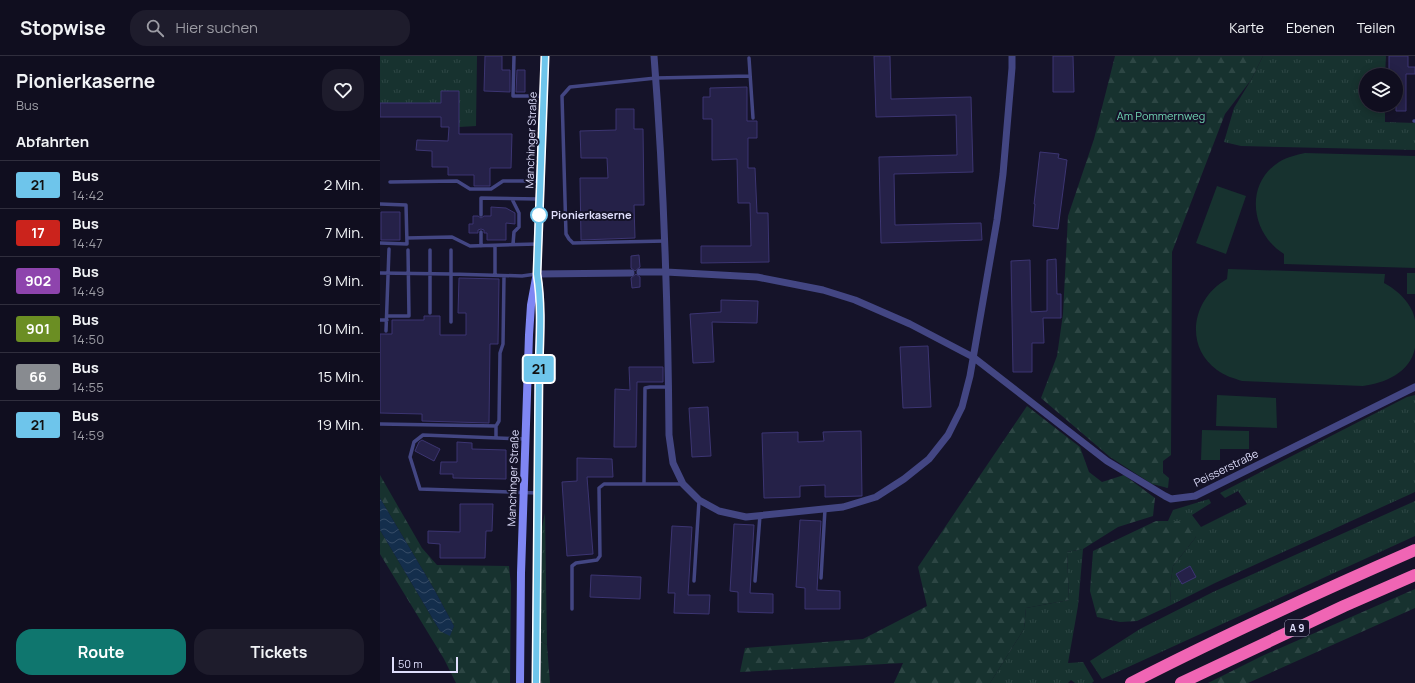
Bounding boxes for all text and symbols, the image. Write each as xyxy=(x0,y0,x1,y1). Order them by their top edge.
search box xyxy=(130,10,410,46)
text: Stopwise xyxy=(20,15,106,41)
icon: search xyxy=(144,17,166,39)
text: Hier suchen xyxy=(176,17,258,38)
text: Karte xyxy=(1229,18,1264,37)
text: Ebenen xyxy=(1286,18,1335,37)
text: Teilen xyxy=(1357,18,1395,37)
text: Pionierkaserne xyxy=(16,68,155,94)
map controls xyxy=(1359,68,1403,112)
button: layers xyxy=(1359,68,1403,112)
button: heart xyxy=(322,69,364,111)
street label: Manchinger Straße xyxy=(521,91,540,189)
text: Bus xyxy=(16,96,39,114)
park label: Am Pommernweg xyxy=(1117,108,1205,123)
text: Abfahrten xyxy=(16,131,89,152)
text: Bus xyxy=(72,165,99,186)
text: 2 Min. xyxy=(324,174,364,195)
text: 21 xyxy=(31,175,45,194)
text: 14:42 xyxy=(72,186,104,204)
marker: Pionierkaserne xyxy=(530,206,548,224)
place label: Pionierkaserne xyxy=(551,207,632,222)
text: Bus xyxy=(72,213,99,234)
text: 7 Min. xyxy=(325,222,364,243)
text: 17 xyxy=(31,223,45,242)
text: 14:47 xyxy=(72,234,103,252)
text: Bus xyxy=(72,261,99,282)
text: 9 Min. xyxy=(323,270,364,291)
text: 902 xyxy=(25,271,51,290)
text: 14:49 xyxy=(72,282,104,300)
text: Bus xyxy=(72,309,99,330)
text: 10 Min. xyxy=(317,318,364,339)
text: 901 xyxy=(26,319,50,338)
text: 14:50 xyxy=(72,330,104,348)
line badge: 21 xyxy=(521,356,557,382)
text: Bus xyxy=(72,357,99,378)
text: 21 xyxy=(532,359,546,378)
text: 15 Min. xyxy=(318,366,364,387)
text: 66 xyxy=(29,367,47,386)
text: 14:55 xyxy=(72,378,104,396)
text: Bus xyxy=(72,405,99,426)
text: 19 Min. xyxy=(317,414,364,435)
text: 21 xyxy=(31,415,45,434)
text: 14:59 xyxy=(72,426,104,444)
street label: Manchinger Straße xyxy=(503,429,522,527)
street label: Peisserstraße xyxy=(1191,445,1261,490)
road number: A 9 xyxy=(1285,620,1309,636)
button: Route xyxy=(16,629,186,675)
button: Tickets xyxy=(194,629,364,675)
scale bar xyxy=(392,655,458,674)
text: 50 m xyxy=(398,656,423,671)

